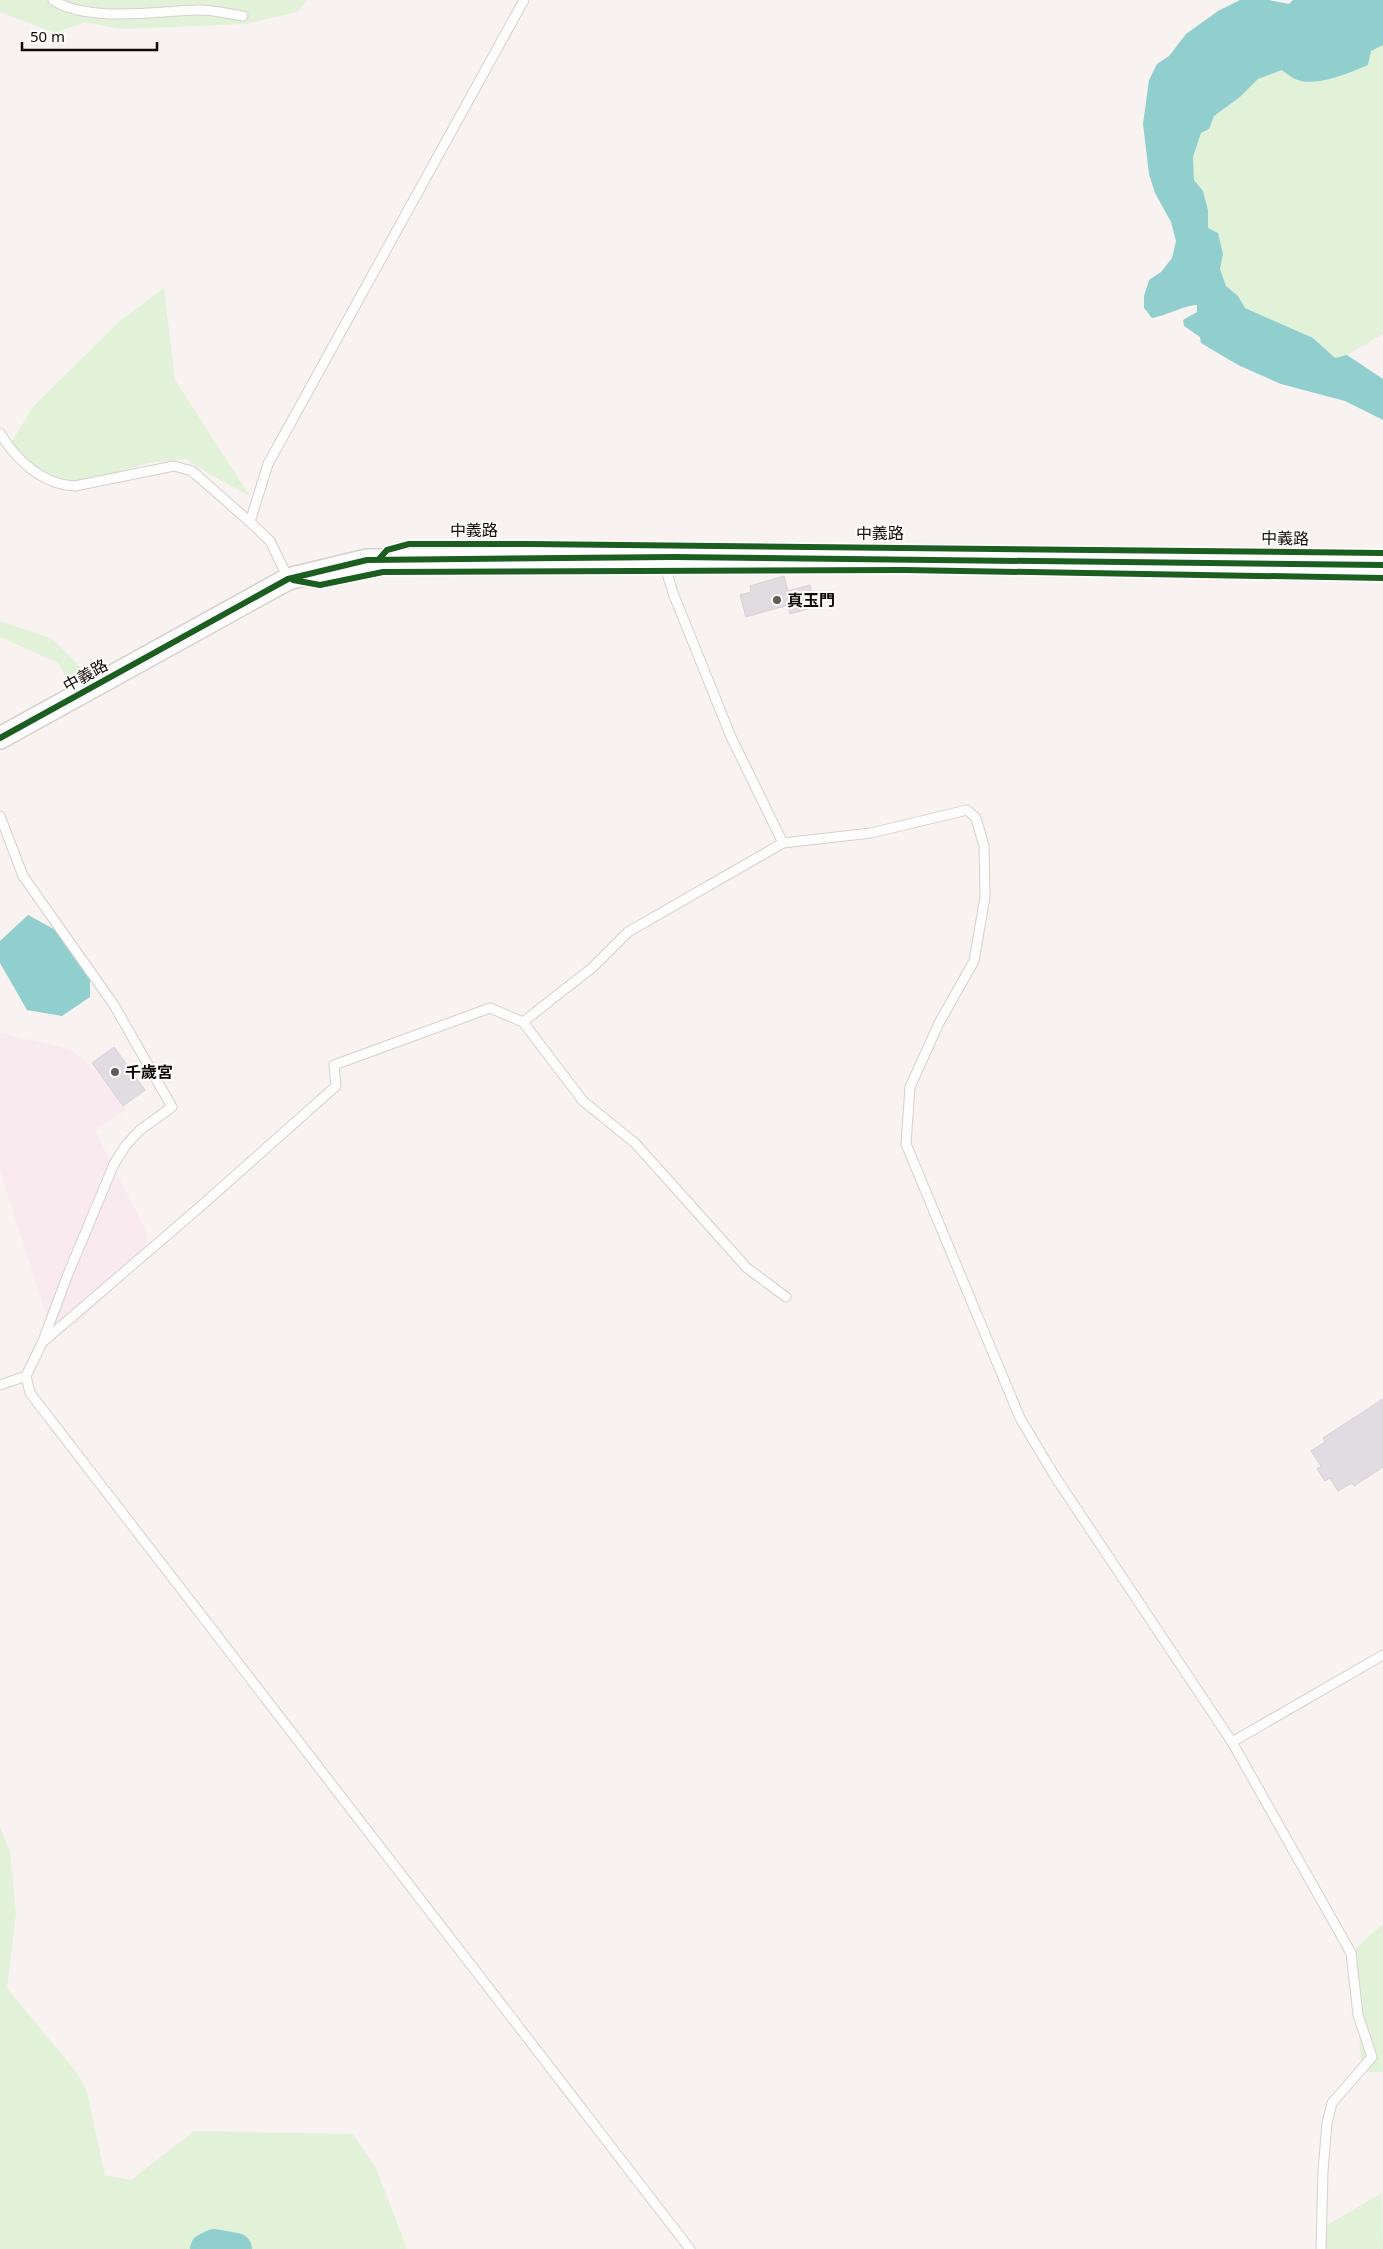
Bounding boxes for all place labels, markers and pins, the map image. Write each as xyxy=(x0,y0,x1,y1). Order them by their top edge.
place label: 真玉門 xyxy=(787,589,835,611)
marker: 真玉門 xyxy=(771,594,783,606)
place label: 千歲宮 xyxy=(125,1061,173,1083)
marker: 千歲宮 xyxy=(109,1066,121,1078)

